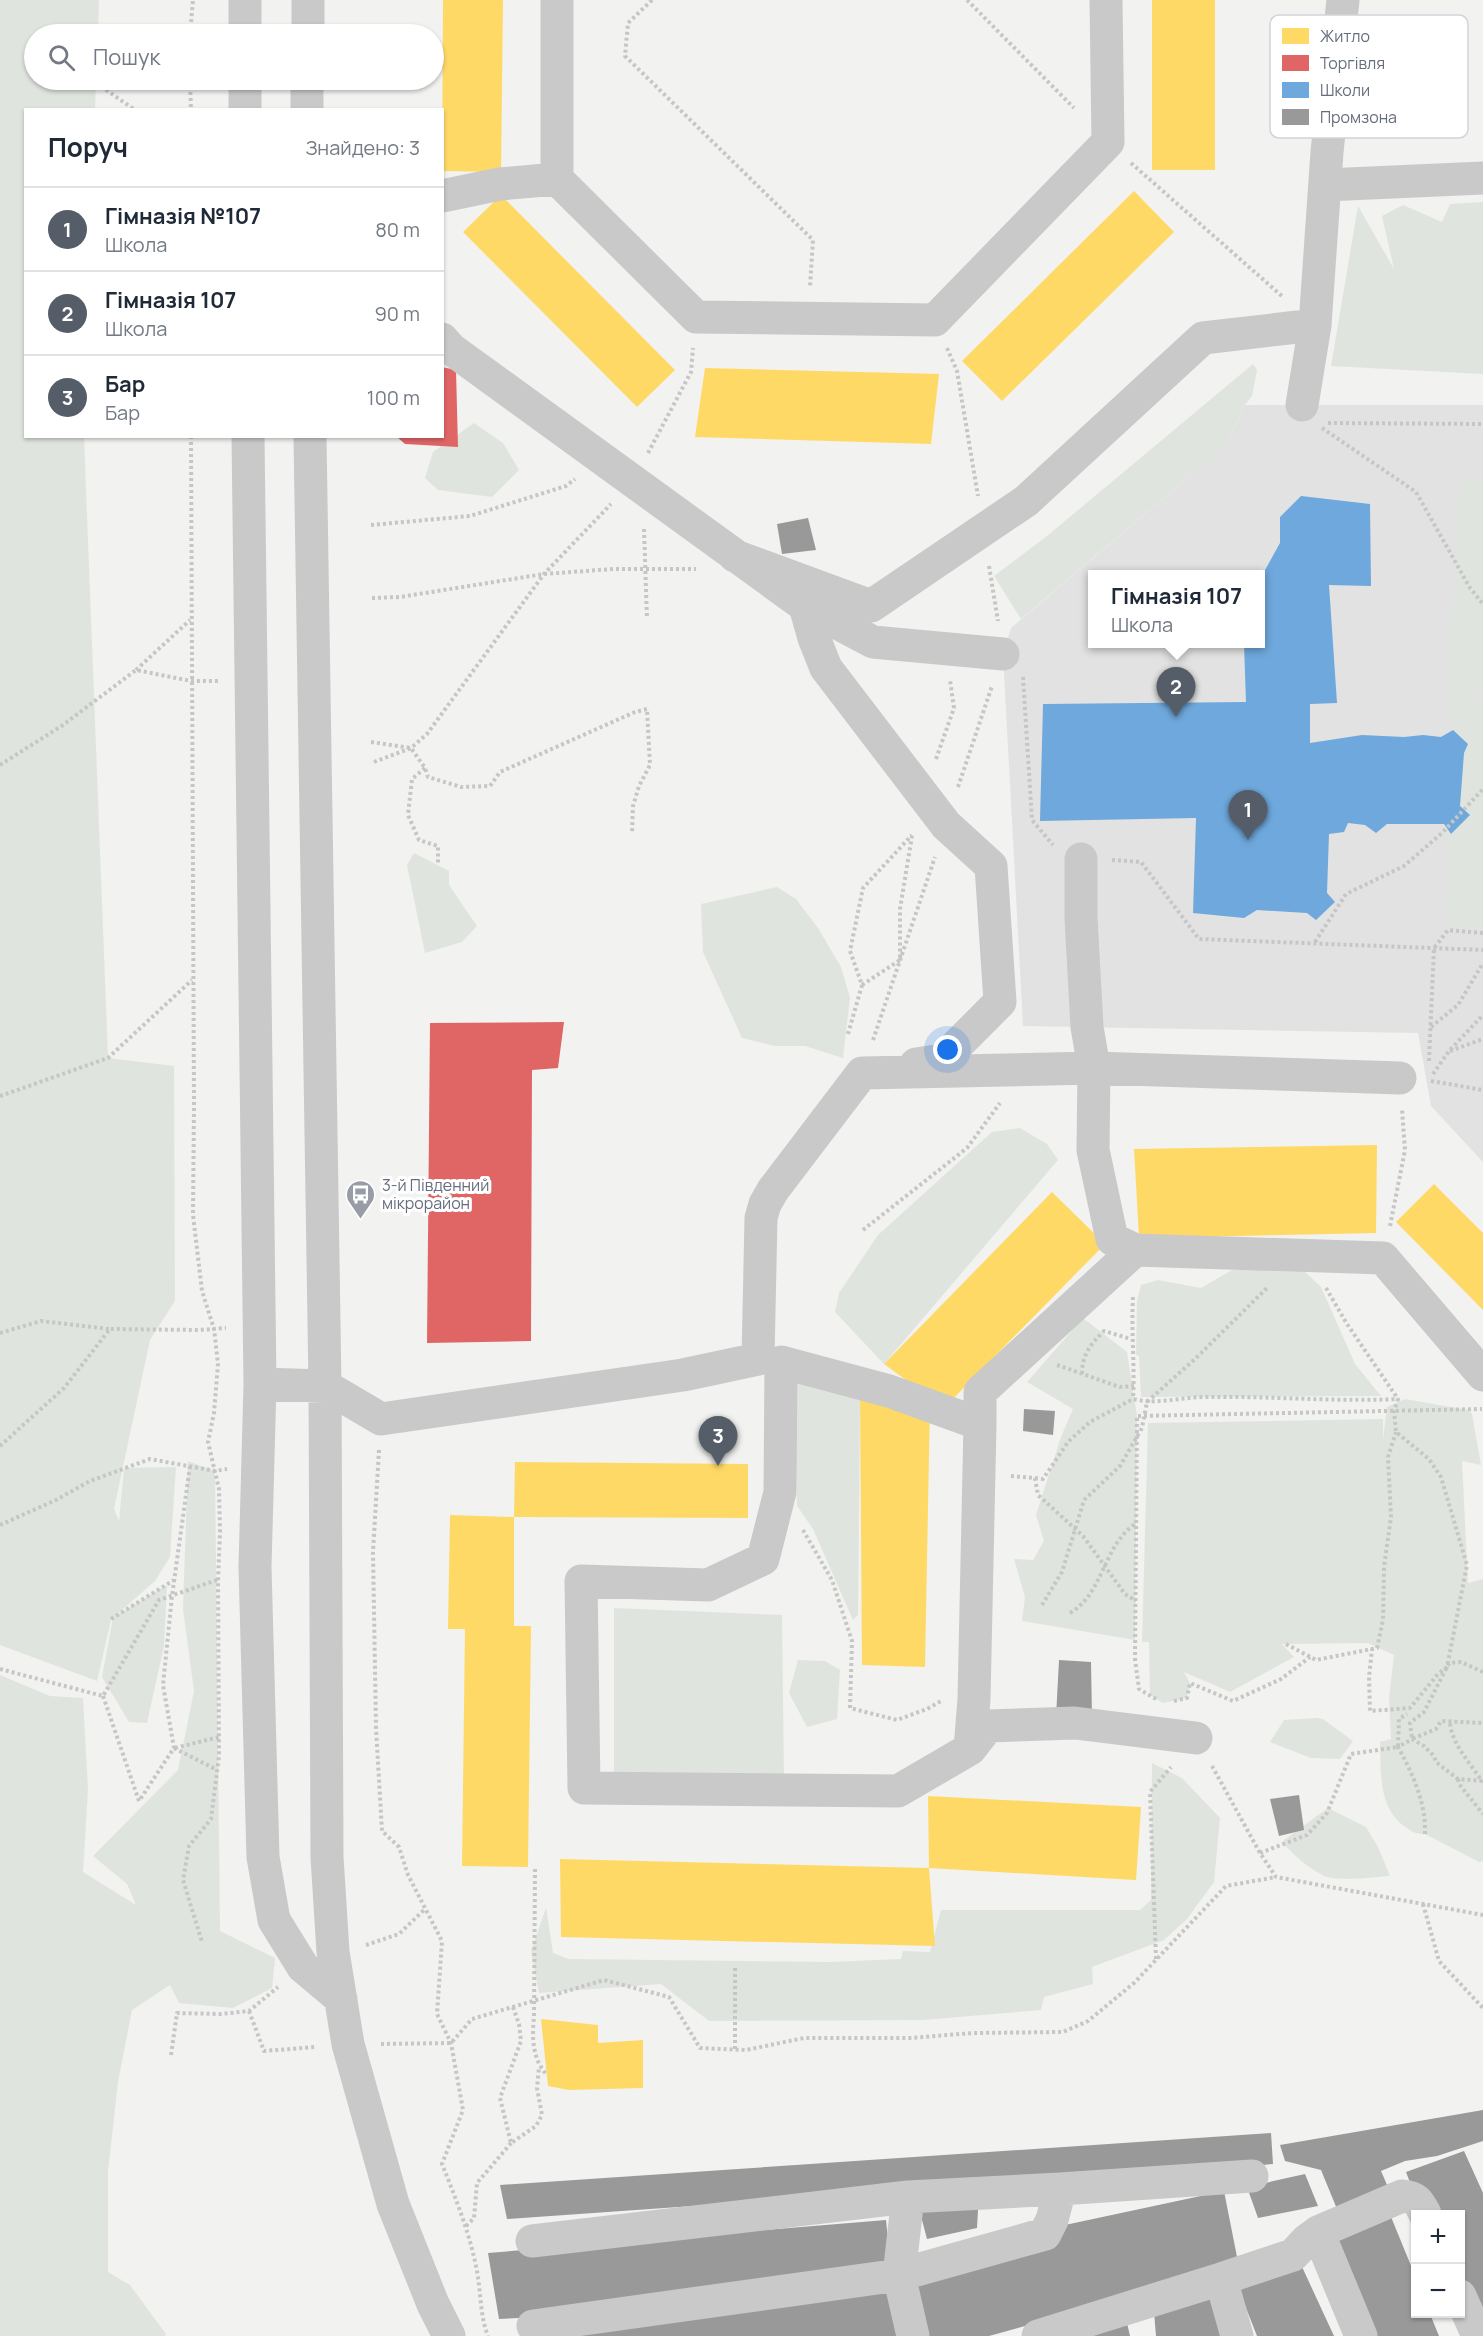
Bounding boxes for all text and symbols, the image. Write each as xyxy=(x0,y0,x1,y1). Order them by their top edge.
legend xyxy=(1270,15,1468,138)
search box xyxy=(24,24,444,90)
text: Житло xyxy=(1320,25,1370,47)
icon: search xyxy=(45,41,78,74)
text: Пошук xyxy=(93,42,160,72)
text: Торгівля xyxy=(1320,52,1385,74)
text: Школи xyxy=(1320,79,1370,101)
text: Промзона xyxy=(1320,106,1397,128)
text: Поруч xyxy=(48,129,128,165)
text: Знайдено: 3 xyxy=(305,134,420,161)
text: Гімназія №107 xyxy=(105,201,261,231)
text: 1 xyxy=(63,216,72,243)
text: 80 m xyxy=(375,216,420,243)
text: Школа xyxy=(105,231,167,258)
text: Гімназія 107 xyxy=(105,285,236,315)
text: 2 xyxy=(62,300,73,327)
text: 90 m xyxy=(374,300,420,327)
text: Школа xyxy=(105,315,167,342)
text: Бар xyxy=(105,369,145,399)
text: 3 xyxy=(62,384,73,411)
text: 100 m xyxy=(367,384,420,411)
text: Бар xyxy=(105,399,140,426)
popup xyxy=(1088,570,1265,648)
text: Гімназія 107 xyxy=(1111,581,1242,611)
text: Школа xyxy=(1111,611,1173,638)
pin: 2 xyxy=(1156,668,1196,717)
pin: 1 xyxy=(1228,790,1268,840)
your location xyxy=(933,1035,962,1064)
place label: 3-й Південний мікрорайон xyxy=(382,1174,489,1214)
bus stop icon: 3-й Південний мікрорайон xyxy=(345,1178,377,1220)
pin: 3 xyxy=(698,1416,738,1466)
map controls xyxy=(1411,2210,1465,2318)
button: + xyxy=(1411,2210,1465,2264)
button: − xyxy=(1411,2264,1465,2318)

